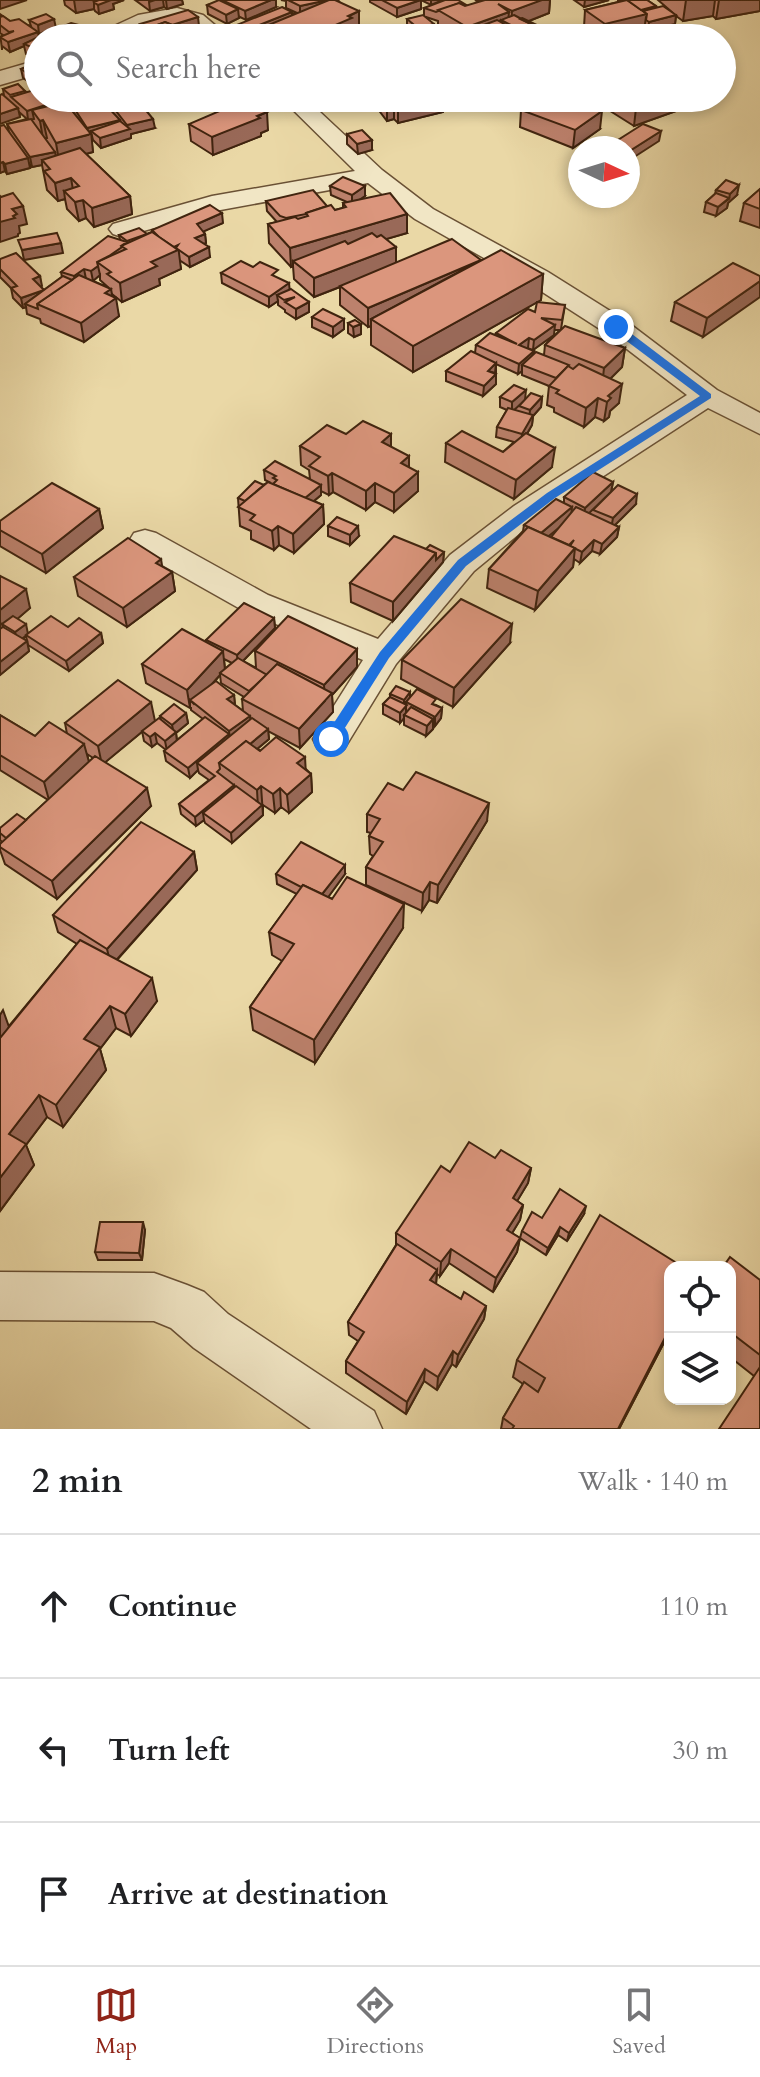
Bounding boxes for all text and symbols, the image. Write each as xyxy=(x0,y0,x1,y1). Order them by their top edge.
search box xyxy=(24,24,736,112)
icon: search xyxy=(52,46,96,90)
text: Search here xyxy=(116,48,261,89)
north arrow xyxy=(568,136,640,208)
route end xyxy=(598,309,634,345)
route start xyxy=(313,721,349,757)
map controls xyxy=(664,1261,736,1405)
button: locate xyxy=(664,1261,736,1333)
button: layers xyxy=(664,1333,736,1405)
text: 2 min xyxy=(32,1458,123,1504)
text: Walk · 140 m xyxy=(578,1464,728,1499)
icon: ahead xyxy=(32,1584,76,1628)
text: Continue xyxy=(108,1586,237,1627)
text: 110 m xyxy=(659,1589,728,1624)
icon: left xyxy=(32,1728,76,1772)
text: Turn left xyxy=(108,1730,230,1771)
text: 30 m xyxy=(672,1733,728,1768)
icon: arrive xyxy=(32,1872,76,1916)
text: Arrive at destination xyxy=(108,1874,388,1915)
tab: Map xyxy=(94,1983,138,2061)
tab: Directions xyxy=(327,1983,424,2061)
tab: Saved xyxy=(612,1983,666,2061)

